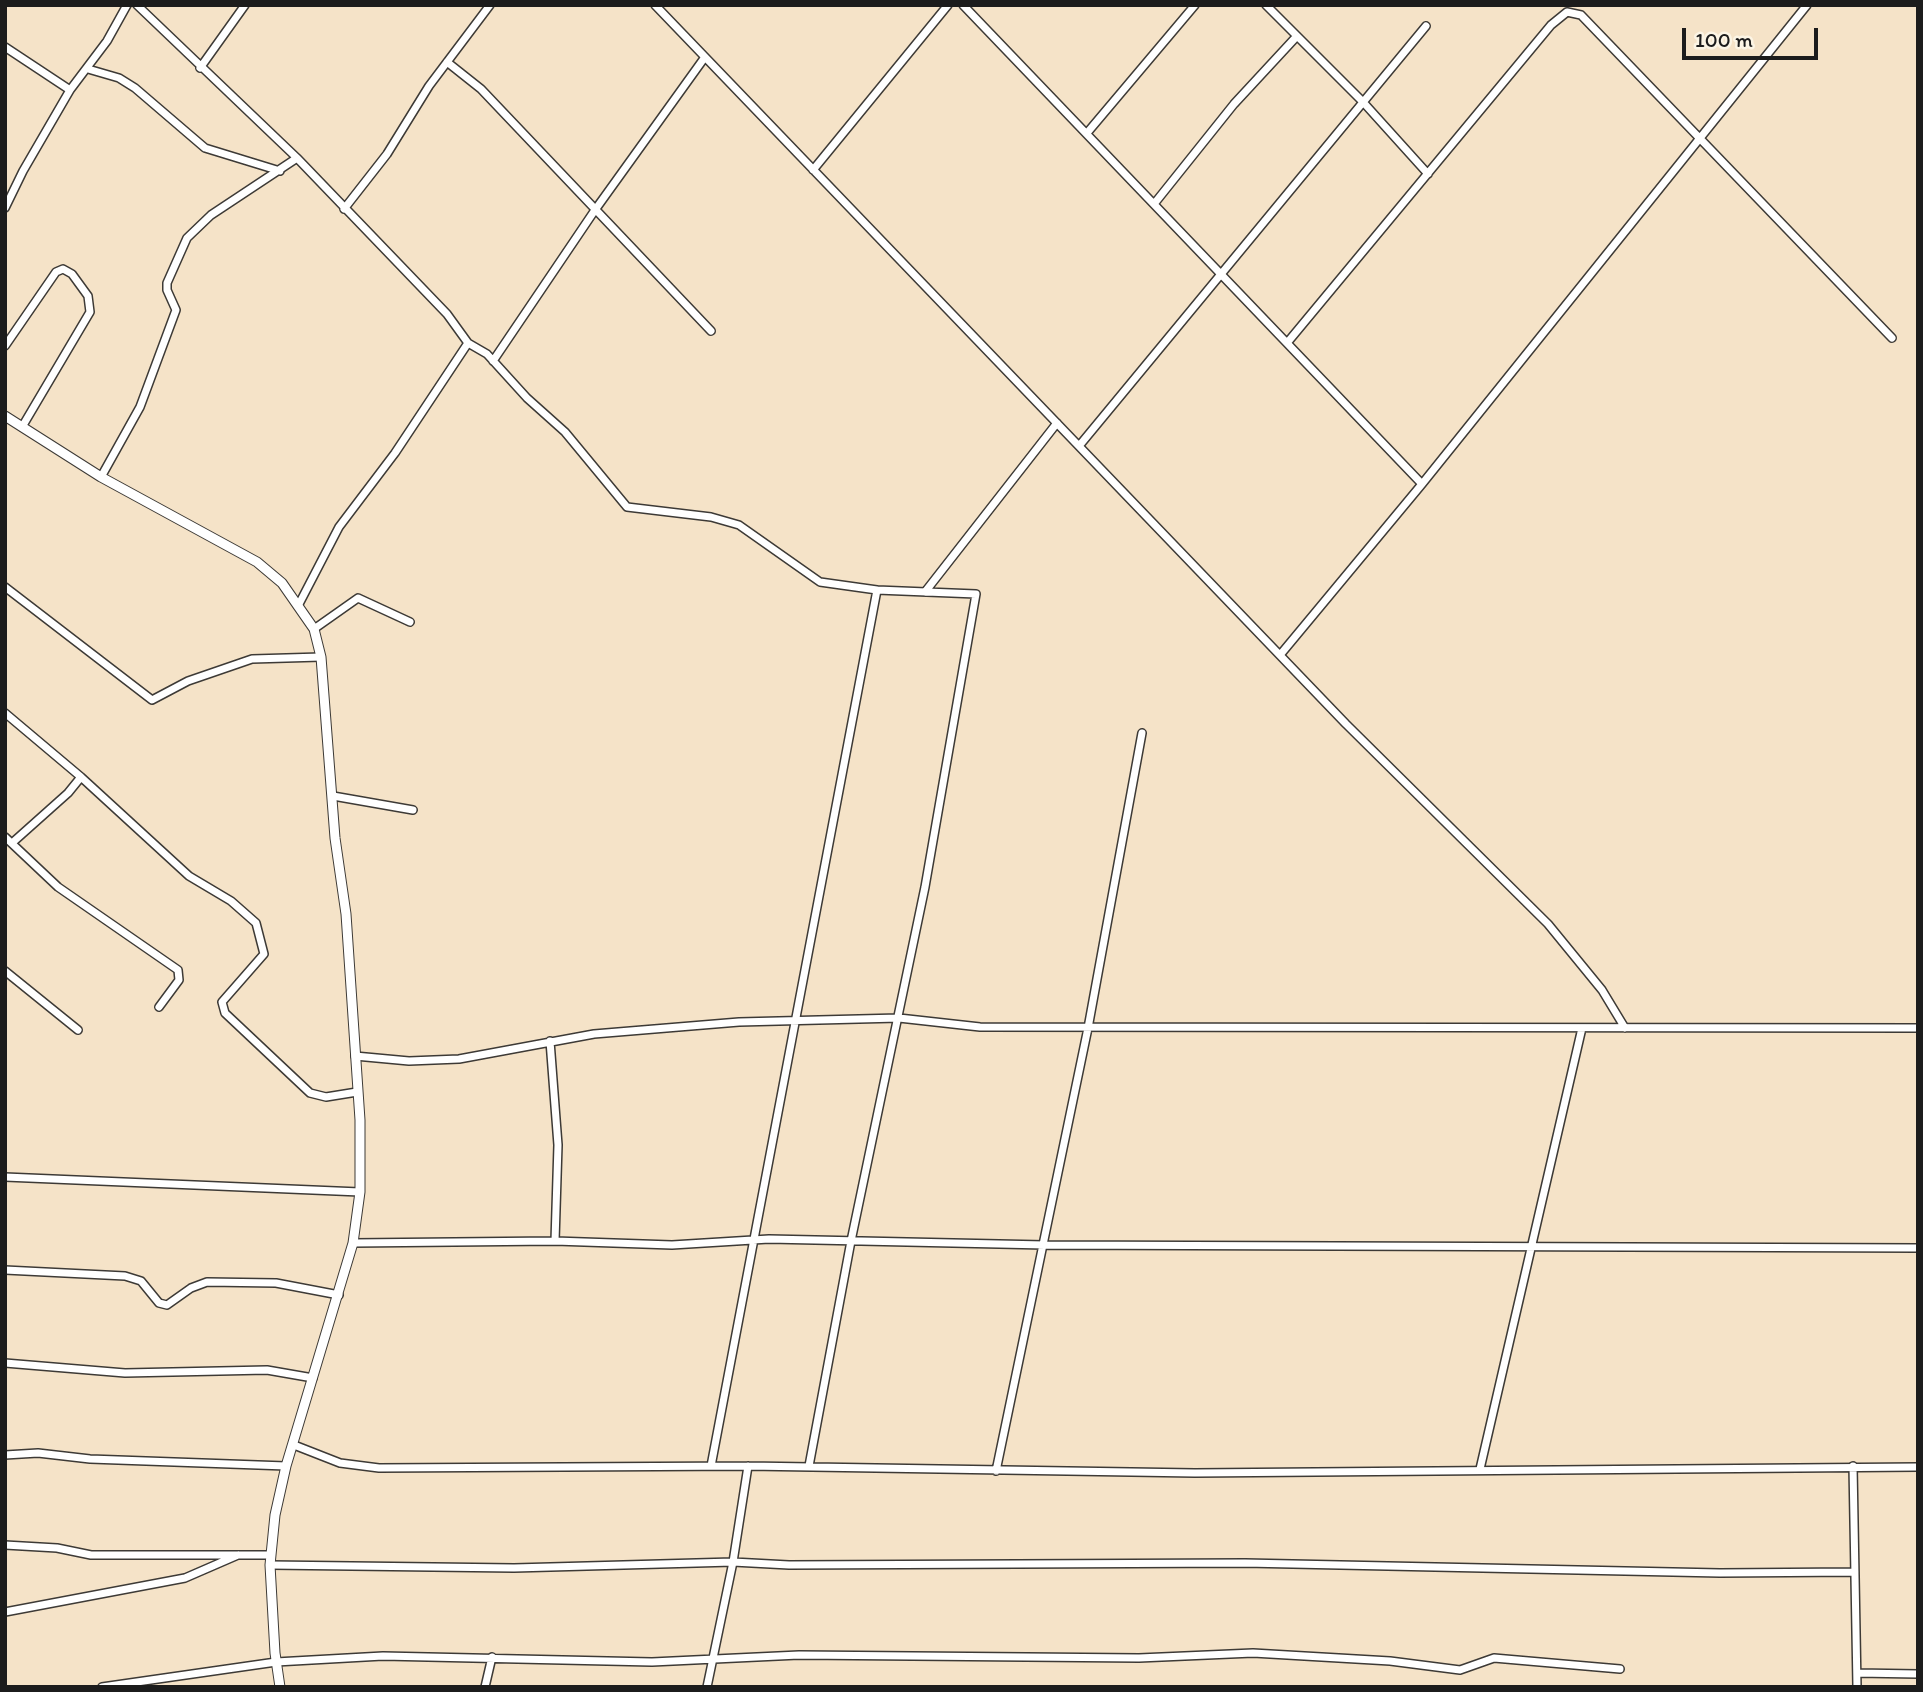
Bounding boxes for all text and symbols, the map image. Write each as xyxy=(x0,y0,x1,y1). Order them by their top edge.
scale bar xyxy=(1685,14,1822,58)
text: 100 m xyxy=(1695,27,1753,52)

